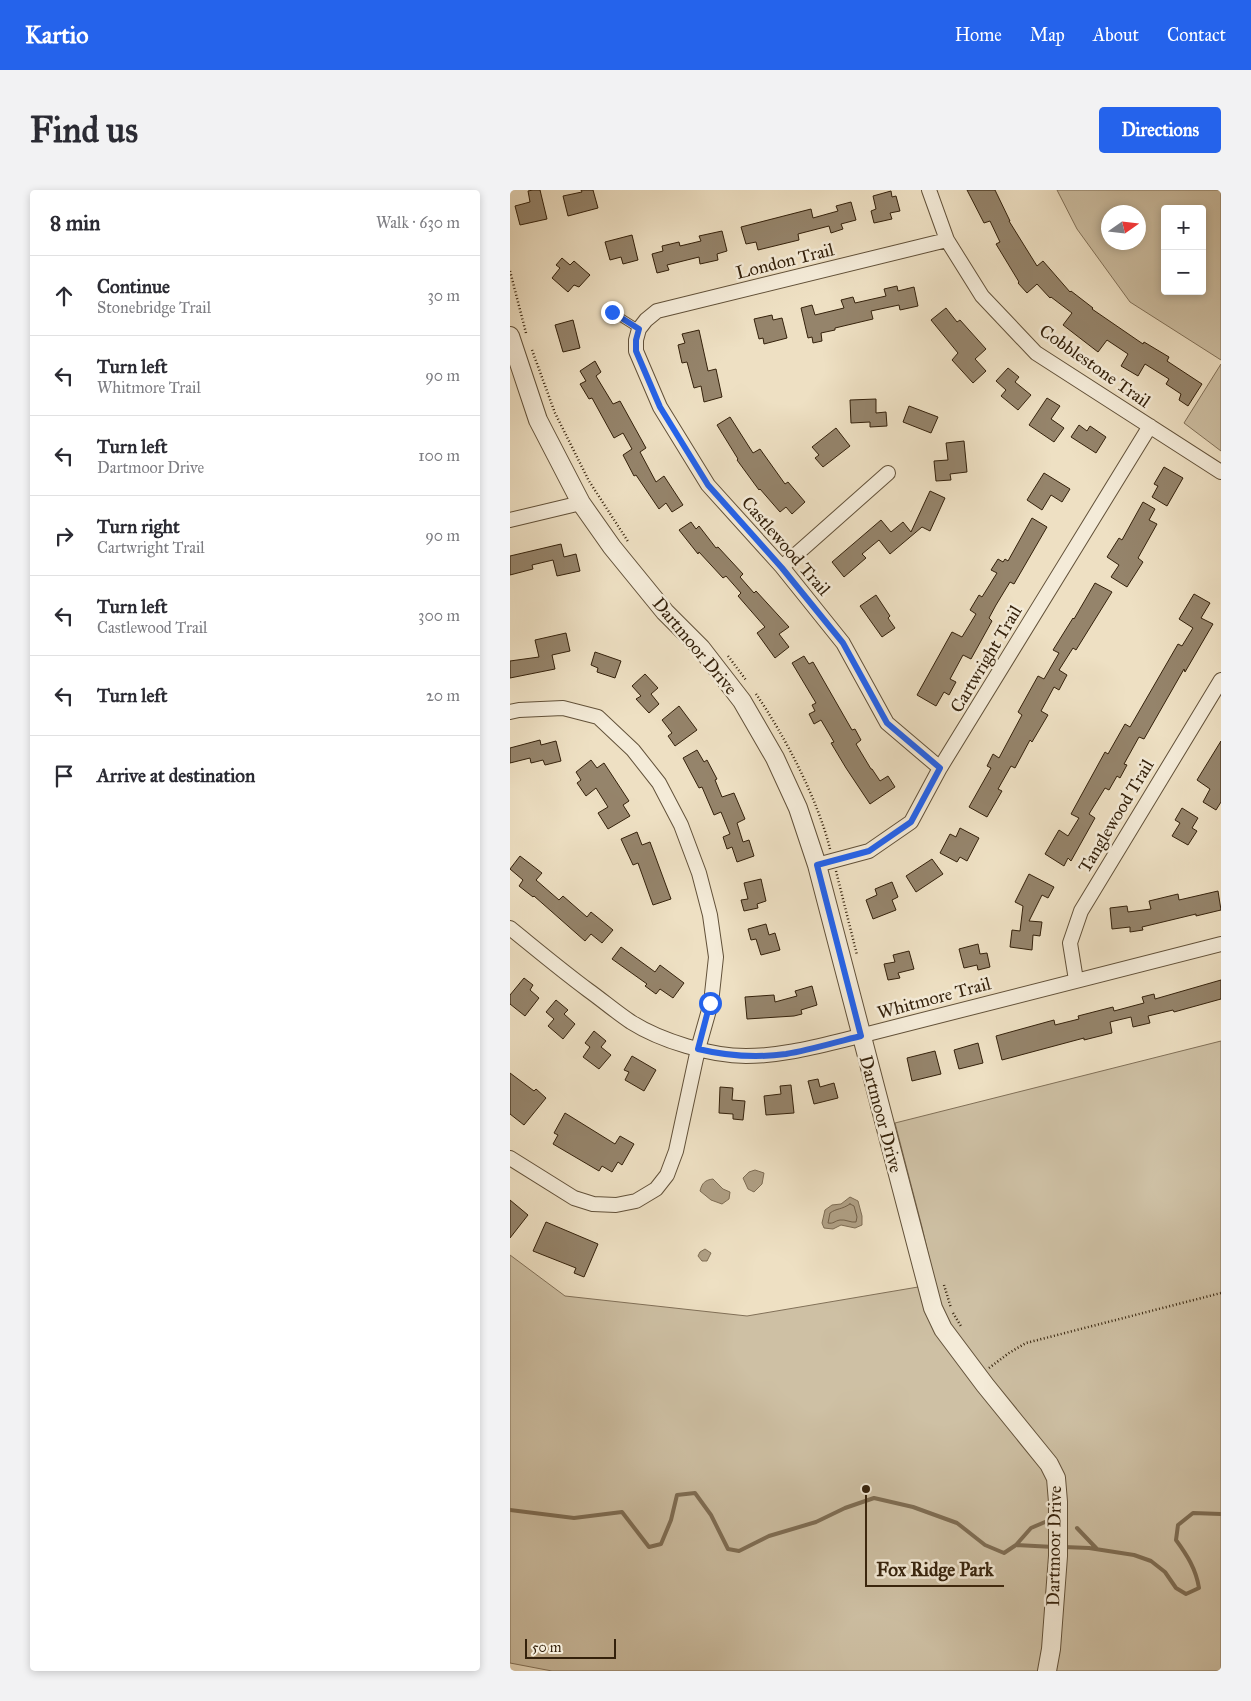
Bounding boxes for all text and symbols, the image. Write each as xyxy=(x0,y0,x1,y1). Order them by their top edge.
text: Kartio xyxy=(25,20,88,50)
text: Home xyxy=(955,24,1002,46)
text: Map xyxy=(1030,24,1065,46)
text: About xyxy=(1093,24,1139,46)
text: Contact xyxy=(1167,24,1226,46)
button: Directions xyxy=(1099,107,1221,153)
text: Find us xyxy=(30,109,138,152)
north arrow xyxy=(1101,205,1146,250)
map controls xyxy=(1161,205,1206,295)
button: + xyxy=(1161,205,1206,250)
text: 8 min xyxy=(50,210,100,236)
text: Walk · 630 m xyxy=(376,213,460,232)
street label: London Trail xyxy=(734,238,836,284)
button: − xyxy=(1161,250,1206,295)
text: Continue xyxy=(97,275,170,298)
icon: ahead xyxy=(50,282,78,310)
text: 30 m xyxy=(427,286,460,305)
text: Stonebridge Trail xyxy=(97,298,211,317)
route end xyxy=(601,301,624,324)
street label: Cobblestone Trail xyxy=(1035,320,1155,413)
text: Turn left xyxy=(97,355,167,378)
icon: left xyxy=(50,362,78,390)
text: 90 m xyxy=(425,366,460,385)
text: Whitmore Trail xyxy=(97,378,201,397)
text: Turn left xyxy=(97,435,167,458)
icon: left xyxy=(50,442,78,470)
text: 100 m xyxy=(418,446,460,465)
text: Dartmoor Drive xyxy=(97,458,204,477)
street label: Castlewood Trail xyxy=(737,492,835,600)
text: Turn right xyxy=(97,515,180,538)
icon: right xyxy=(50,522,78,550)
text: 90 m xyxy=(425,526,460,545)
text: Cartwright Trail xyxy=(97,538,205,557)
street label: Dartmoor Drive xyxy=(648,593,742,699)
text: Turn left xyxy=(97,595,167,618)
street label: Cartwright Trail xyxy=(945,601,1028,717)
icon: left xyxy=(50,602,78,630)
text: 300 m xyxy=(418,606,460,625)
text: Castlewood Trail xyxy=(97,618,207,637)
icon: left xyxy=(50,682,78,710)
text: Turn left xyxy=(97,684,167,707)
text: 20 m xyxy=(426,686,460,705)
street label: Tanglewood Trail xyxy=(1074,755,1159,877)
icon: arrive xyxy=(50,762,78,790)
text: Arrive at destination xyxy=(97,764,255,787)
street label: Whitmore Trail xyxy=(875,972,993,1024)
route start xyxy=(699,992,722,1015)
street label: Dartmoor Drive xyxy=(855,1053,907,1175)
street label: Dartmoor Drive xyxy=(1042,1486,1066,1606)
callout: Fox Ridge Park xyxy=(866,1552,1004,1586)
text: Fox Ridge Park xyxy=(876,1558,995,1582)
scale bar xyxy=(525,1636,616,1659)
text: 50 m xyxy=(532,1639,561,1656)

